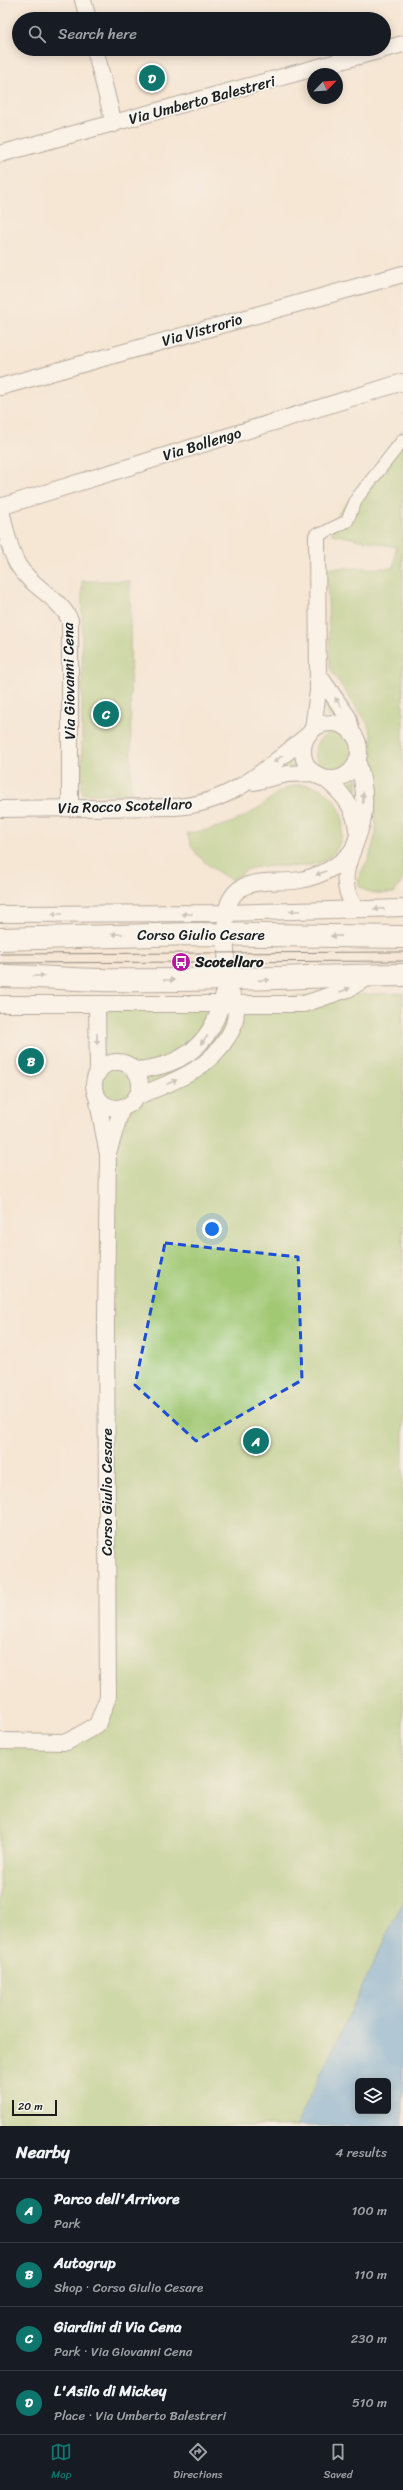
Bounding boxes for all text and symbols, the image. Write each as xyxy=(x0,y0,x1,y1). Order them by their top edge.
search box xyxy=(12,12,391,56)
text: Search here xyxy=(58,21,137,47)
icon: search xyxy=(26,23,48,45)
pin: D xyxy=(139,63,165,93)
street label: Via Umberto Balestreri xyxy=(126,68,279,132)
north arrow xyxy=(307,68,343,104)
street label: Via Vistrorio xyxy=(159,306,246,354)
street label: Via Bollengo xyxy=(159,420,245,468)
street label: Via Giovanni Cena xyxy=(55,622,83,740)
one-way arrow xyxy=(334,697,342,708)
pin: C xyxy=(93,699,119,729)
one-way arrow xyxy=(272,755,283,763)
street label: Via Rocco Scotellaro xyxy=(57,791,193,821)
one-way arrow xyxy=(360,791,366,804)
one-way arrow xyxy=(315,871,327,877)
one-way arrow xyxy=(372,906,385,912)
one-way arrow xyxy=(288,908,301,914)
one-way arrow xyxy=(50,911,63,917)
one-way arrow xyxy=(180,911,193,917)
street label: Corso Giulio Cesare xyxy=(137,922,265,948)
one-way arrow xyxy=(111,931,123,938)
one-way arrow xyxy=(329,933,342,939)
place label: Scotellaro xyxy=(194,949,264,975)
bus stop icon: Scotellaro xyxy=(170,951,192,973)
one-way arrow xyxy=(33,973,46,979)
one-way arrow xyxy=(258,976,270,983)
one-way arrow xyxy=(163,977,176,983)
one-way arrow xyxy=(340,987,351,993)
one-way arrow xyxy=(94,1033,100,1046)
one-way arrow xyxy=(200,1035,209,1044)
pin: B xyxy=(18,1046,44,1076)
one-way arrow xyxy=(166,1078,178,1084)
your location xyxy=(202,1219,222,1239)
pin: A xyxy=(243,1426,269,1456)
street label: Corso Giulio Cesare xyxy=(94,1428,120,1556)
map controls xyxy=(355,2078,391,2114)
button: layers xyxy=(355,2078,391,2114)
text: 20 m xyxy=(18,2097,43,2116)
scale bar xyxy=(12,2098,57,2117)
text: Nearby xyxy=(16,2137,70,2167)
text: 4 results xyxy=(335,2141,387,2164)
text: Parco dell'Arrivore xyxy=(54,2186,179,2212)
text: A xyxy=(25,2199,33,2222)
text: 100 m xyxy=(352,2199,387,2222)
text: Park xyxy=(54,2212,81,2235)
text: Autogrup xyxy=(54,2250,116,2276)
text: B xyxy=(25,2263,33,2286)
text: 110 m xyxy=(354,2263,387,2286)
text: Shop · Corso Giulio Cesare xyxy=(54,2276,203,2299)
text: Giardini di Via Cena xyxy=(54,2314,182,2340)
text: C xyxy=(25,2327,33,2350)
text: 230 m xyxy=(351,2327,387,2350)
text: Park · Via Giovanni Cena xyxy=(54,2340,192,2363)
text: L'Asilo di Mickey xyxy=(54,2378,166,2404)
text: D xyxy=(25,2391,33,2414)
text: 510 m xyxy=(352,2391,387,2414)
text: Place · Via Umberto Balestreri xyxy=(54,2404,226,2427)
tab: Map xyxy=(50,2441,72,2484)
tab: Directions xyxy=(173,2441,223,2484)
tab: Saved xyxy=(324,2441,353,2484)

